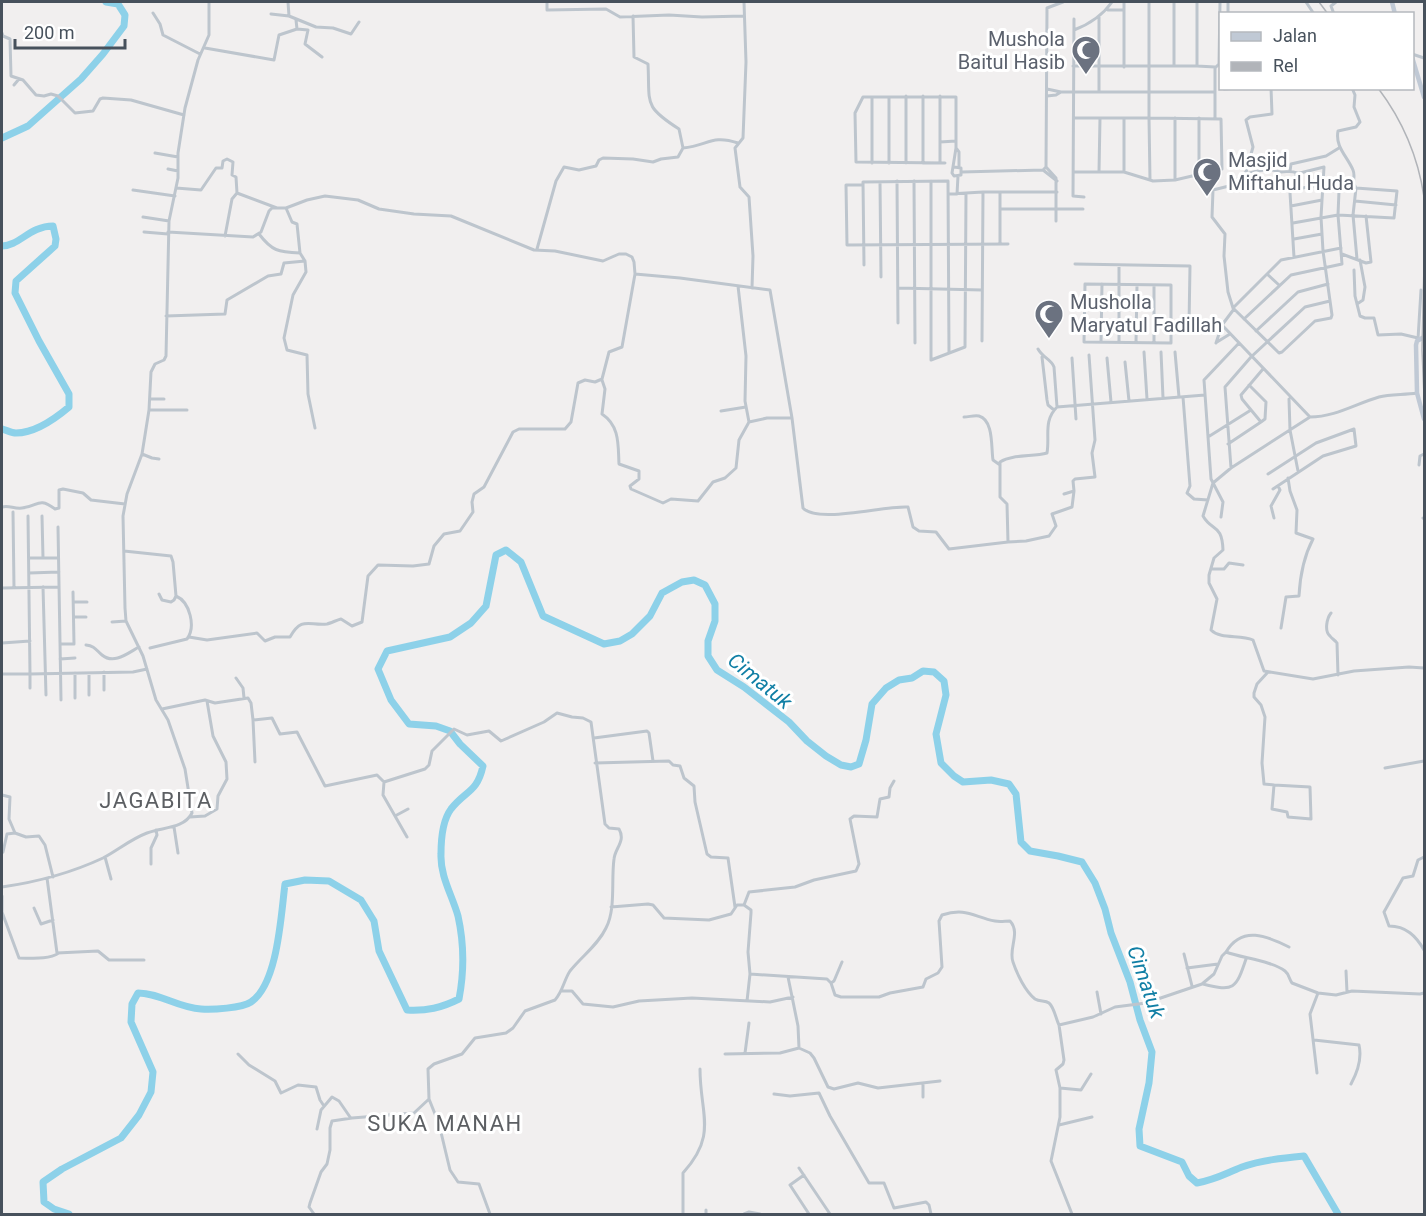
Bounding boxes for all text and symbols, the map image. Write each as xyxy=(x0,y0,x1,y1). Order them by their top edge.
scale bar xyxy=(15,12,124,50)
legend xyxy=(1219,12,1414,90)
text: 200 m xyxy=(24,22,75,43)
text: Jalan xyxy=(1273,25,1317,46)
place label: Mushola Baitul Hasib xyxy=(958,27,1065,74)
mosque icon: Mushola Baitul Hasib xyxy=(1070,34,1102,76)
text: Rel xyxy=(1273,55,1298,76)
place label: Masjid Miftahul Huda xyxy=(1228,148,1354,195)
mosque icon: Masjid Miftahul Huda xyxy=(1191,156,1223,198)
place label: Musholla Maryatul Fadillah xyxy=(1070,290,1222,337)
mosque icon: Musholla Maryatul Fadillah xyxy=(1033,298,1065,340)
water label: Cimatuk xyxy=(723,648,797,714)
district label: JAGABITA xyxy=(99,788,213,813)
water label: Cimatuk xyxy=(1122,942,1170,1022)
district label: SUKA MANAH xyxy=(367,1111,523,1136)

